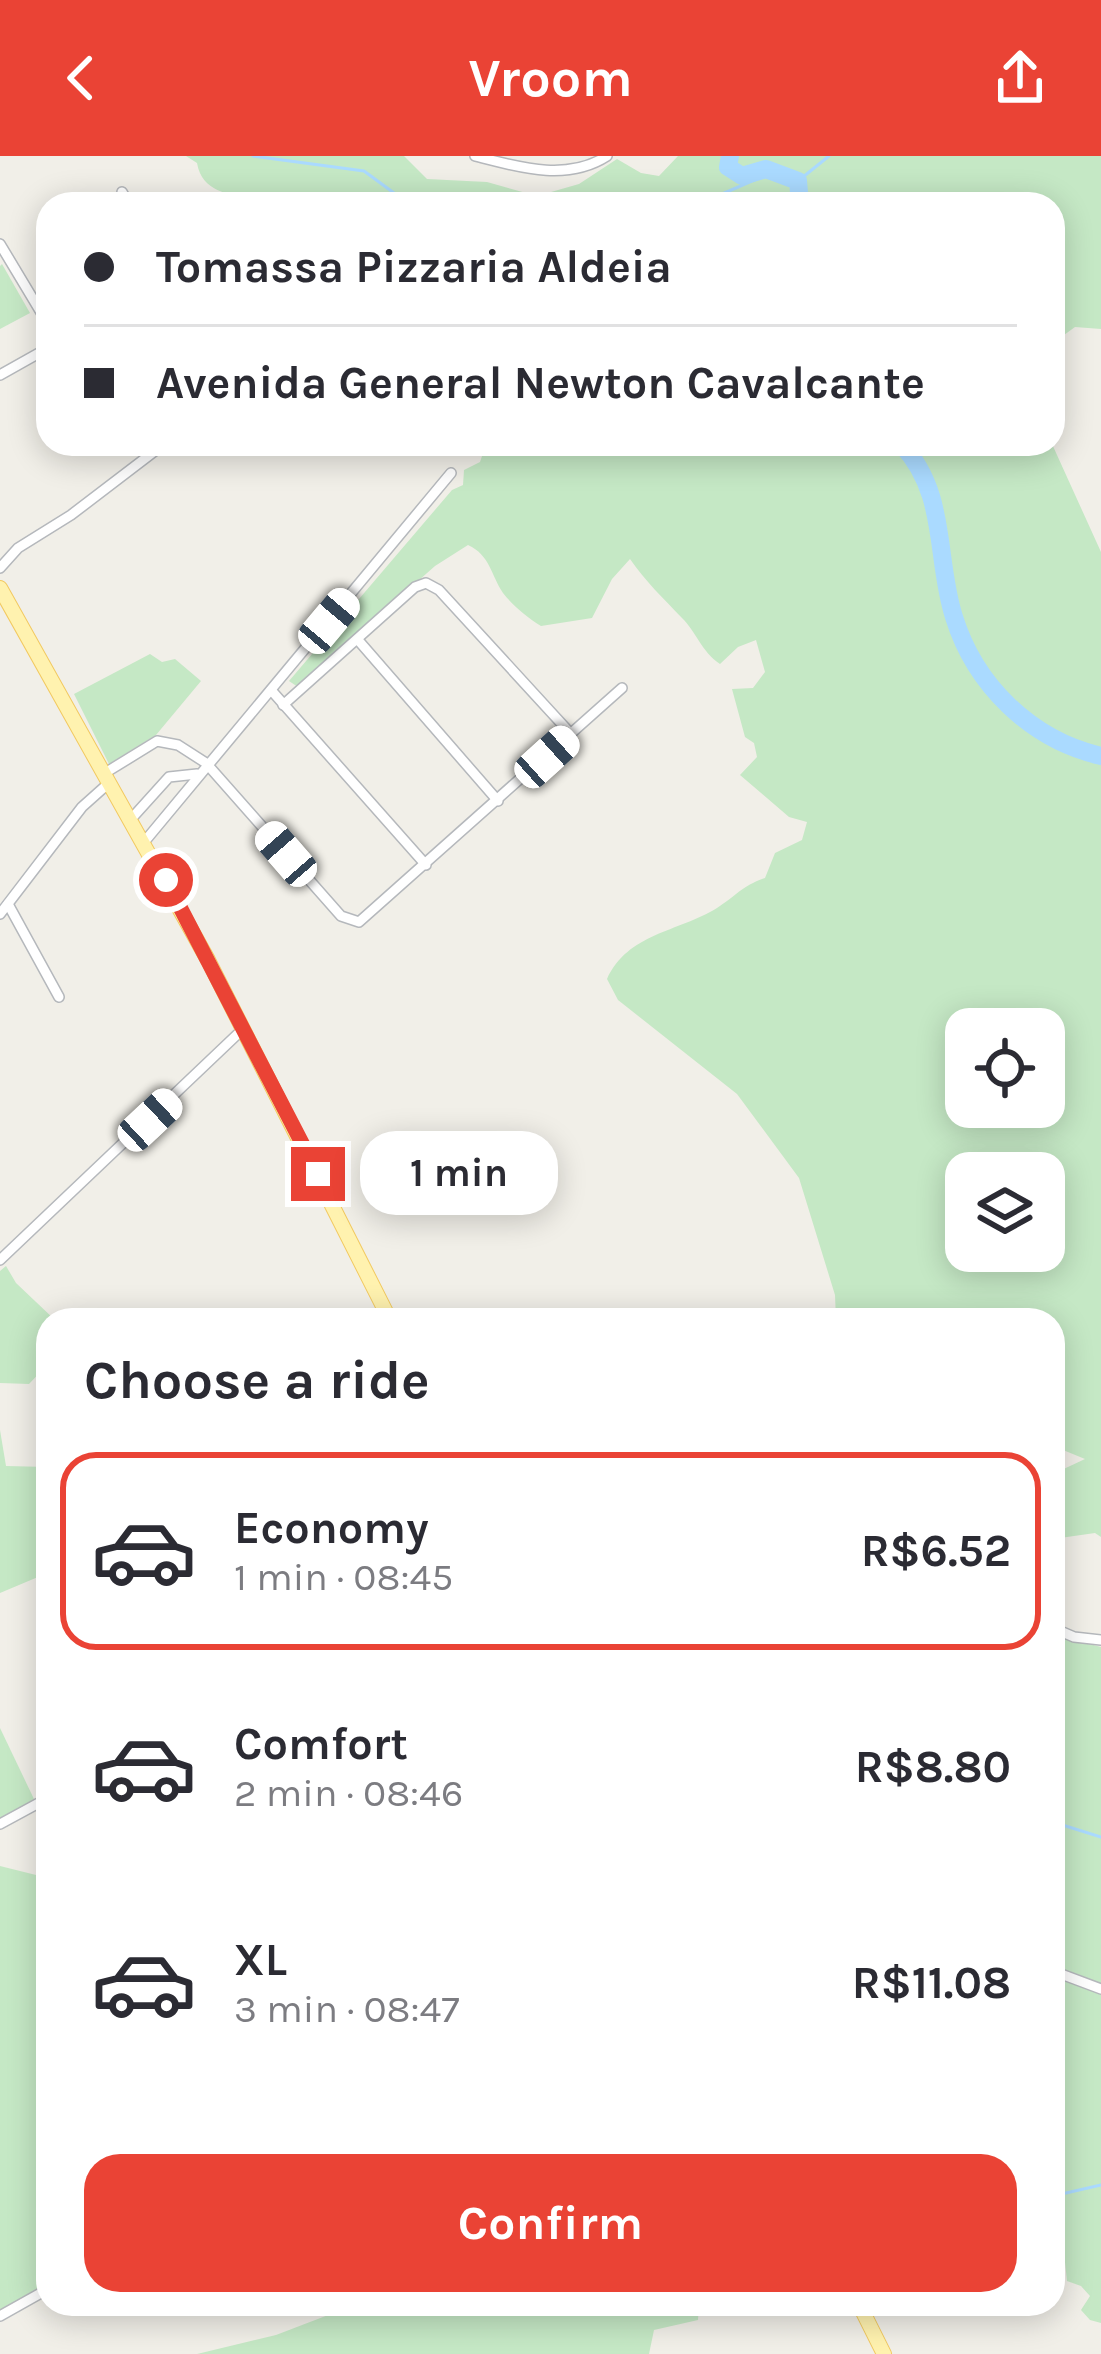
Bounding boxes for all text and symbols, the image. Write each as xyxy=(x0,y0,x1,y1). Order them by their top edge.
icon: back xyxy=(48,45,114,111)
icon: share xyxy=(987,45,1053,111)
text: Vroom xyxy=(468,46,633,110)
text: Tomassa Pizzaria Aldeia xyxy=(156,241,672,293)
text: Avenida General Newton Cavalcante xyxy=(156,357,925,409)
car xyxy=(292,582,366,660)
car xyxy=(508,720,586,794)
car xyxy=(249,815,323,893)
route start xyxy=(139,853,193,907)
map controls xyxy=(945,1008,1065,1272)
button: locate xyxy=(945,1008,1065,1128)
car xyxy=(111,1082,189,1158)
callout: 1 min xyxy=(360,1132,558,1216)
route end xyxy=(291,1147,345,1201)
text: 1 min xyxy=(410,1150,508,1196)
button: layers xyxy=(945,1152,1065,1272)
text: Choose a ride xyxy=(84,1348,430,1412)
icon: car xyxy=(90,1497,198,1605)
text: Economy xyxy=(234,1502,429,1554)
text: R$6.52 xyxy=(861,1525,1011,1577)
text: 1 min · 08:45 xyxy=(234,1554,453,1600)
icon: car xyxy=(90,1713,198,1821)
text: Comfort xyxy=(234,1718,408,1770)
text: R$8.80 xyxy=(855,1741,1011,1793)
text: 2 min · 08:46 xyxy=(234,1770,463,1816)
icon: car xyxy=(90,1929,198,2037)
text: XL xyxy=(234,1934,287,1986)
text: R$11.08 xyxy=(852,1957,1011,2009)
text: 3 min · 08:47 xyxy=(234,1986,460,2032)
button: Confirm xyxy=(84,2154,1017,2292)

